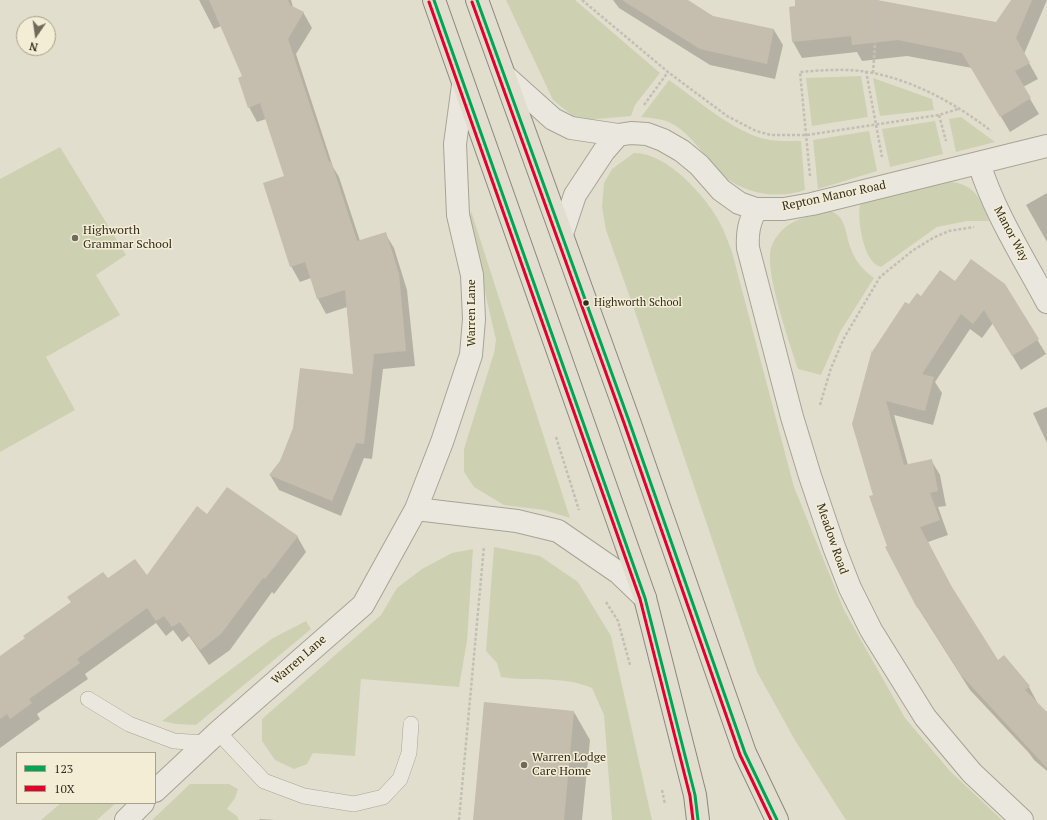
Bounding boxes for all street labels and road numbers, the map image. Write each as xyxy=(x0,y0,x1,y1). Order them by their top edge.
street label: Repton Manor Road xyxy=(781,178,887,214)
street label: Manor Way xyxy=(990,204,1032,264)
street label: Warren Lane xyxy=(465,279,479,347)
street label: Meadow Road xyxy=(813,502,851,576)
street label: Warren Lane xyxy=(269,632,329,688)

